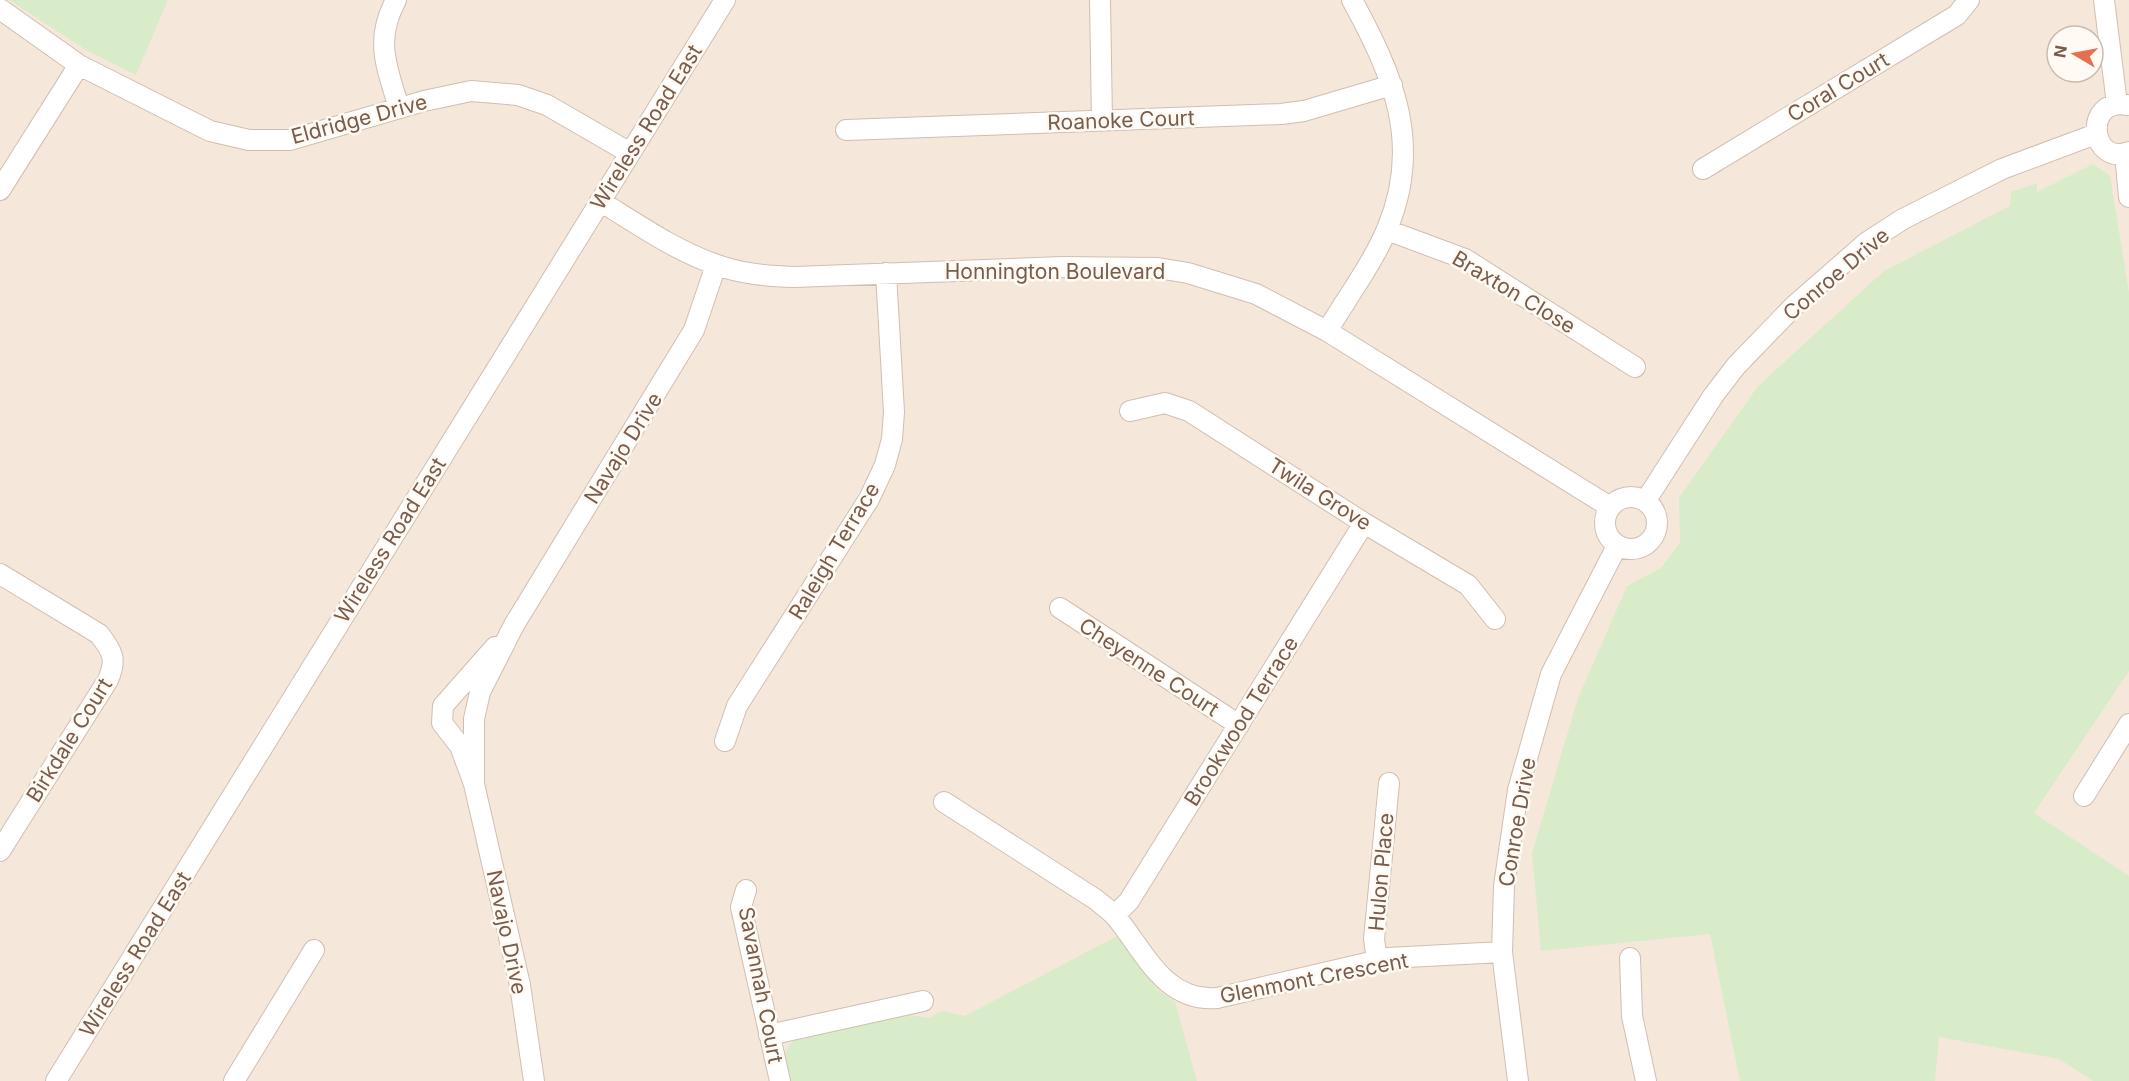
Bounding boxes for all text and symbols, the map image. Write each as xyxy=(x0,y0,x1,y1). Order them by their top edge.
north arrow xyxy=(2045,24,2105,84)
street label: Wireless Road East xyxy=(585,40,707,214)
text: N xyxy=(2049,44,2071,59)
street label: Coral Court xyxy=(1783,47,1893,127)
street label: Eldridge Drive xyxy=(288,89,430,149)
street label: Roanoke Court xyxy=(1047,105,1195,135)
street label: Conroe Drive xyxy=(1778,222,1894,326)
street label: Braxton Close xyxy=(1448,245,1580,339)
street label: Honnington Boulevard xyxy=(945,259,1165,284)
street label: Navajo Drive xyxy=(579,388,667,508)
street label: Wireless Road East xyxy=(329,453,451,627)
street label: Twila Grove xyxy=(1264,453,1376,535)
street label: Raleigh Terrace xyxy=(783,478,885,624)
street label: Cheyenne Court xyxy=(1074,612,1224,722)
street label: Brookwood Terrace xyxy=(1179,632,1303,810)
street label: Birkdale Court xyxy=(21,673,117,807)
street label: Conroe Drive xyxy=(1493,755,1541,889)
street label: Hulon Place xyxy=(1363,812,1399,932)
street label: Wireless Road East xyxy=(74,867,196,1041)
street label: Navajo Drive xyxy=(482,868,532,996)
street label: Savannah Court xyxy=(734,905,788,1065)
street label: Glenmont Crescent xyxy=(1218,947,1410,1009)

